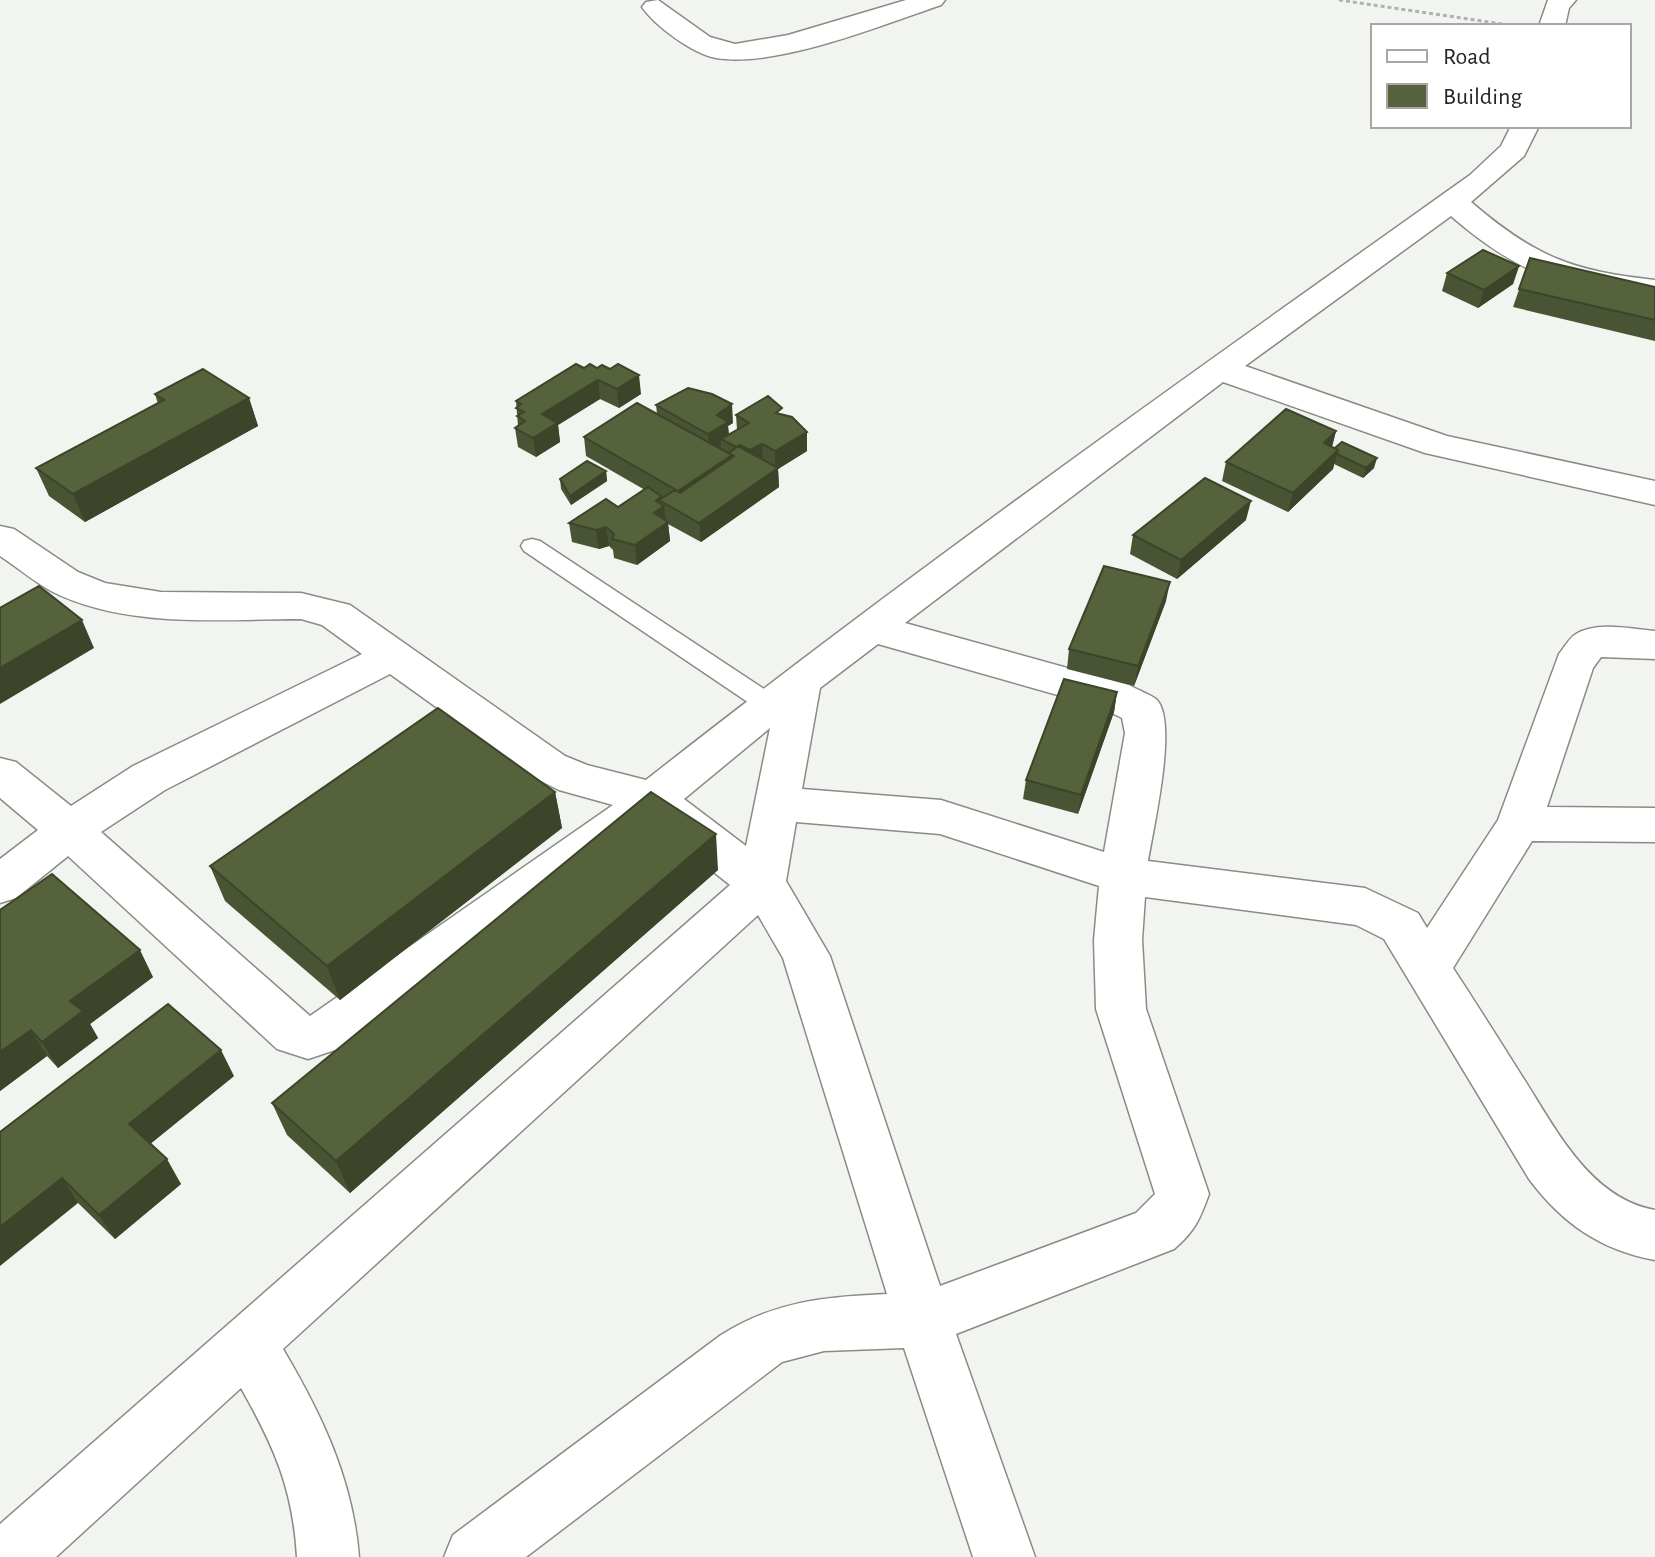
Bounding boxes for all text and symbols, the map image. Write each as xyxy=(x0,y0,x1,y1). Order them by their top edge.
legend xyxy=(1371,24,1631,128)
text: Road xyxy=(1443,45,1491,69)
text: Building xyxy=(1443,85,1522,109)

